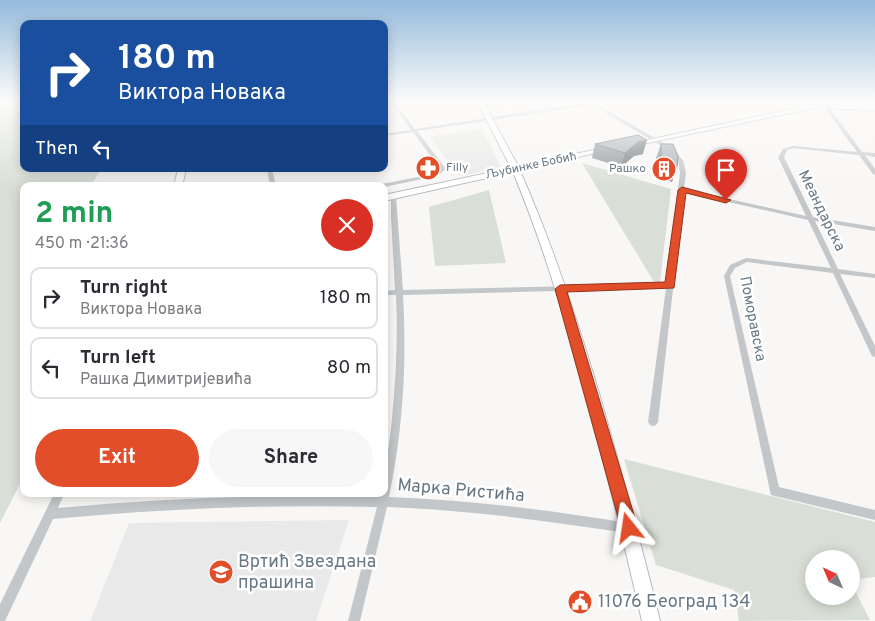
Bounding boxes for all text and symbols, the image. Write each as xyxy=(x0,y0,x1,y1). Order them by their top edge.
text: 180 m xyxy=(118,37,216,81)
icon: right xyxy=(35,40,100,105)
text: Виктора Новака xyxy=(118,80,286,107)
icon: left xyxy=(88,135,116,163)
text: Then xyxy=(35,137,78,161)
street label: Љубинке Бобић xyxy=(484,149,578,183)
pin xyxy=(705,149,747,200)
pharmacy icon: Filly xyxy=(415,155,441,181)
building icon: Рашко xyxy=(651,156,677,182)
icon: arrive xyxy=(712,156,740,184)
place label: Filly xyxy=(446,160,468,176)
place label: Рашко xyxy=(609,161,646,177)
street label: Меандарска xyxy=(793,167,849,255)
text: 2 min xyxy=(35,196,113,233)
button: close xyxy=(321,199,373,251)
text: 450 m · 21:36 xyxy=(35,234,129,254)
street label: Поморавска xyxy=(734,275,770,363)
text: Turn right xyxy=(80,276,168,300)
icon: right xyxy=(37,284,65,312)
text: 180 m xyxy=(320,286,371,310)
text: Виктора Новака xyxy=(80,300,202,320)
text: Turn left xyxy=(80,346,156,370)
icon: left xyxy=(37,354,65,382)
text: 80 m xyxy=(327,356,371,380)
text: Рашка Димитријевића xyxy=(80,370,252,390)
button: Exit xyxy=(35,429,199,487)
button: Share xyxy=(209,429,373,487)
street label: Марка Ристића xyxy=(396,474,526,508)
position arrow xyxy=(602,501,654,553)
north arrow xyxy=(805,550,860,605)
map controls xyxy=(805,550,860,605)
place label: Вртић Звездана прашина xyxy=(238,551,376,595)
school or university icon: Вртић Звездана прашина xyxy=(208,559,234,585)
public building icon: 11076 Београд 134 xyxy=(567,589,593,615)
place label: 11076 Београд 134 xyxy=(598,591,750,614)

